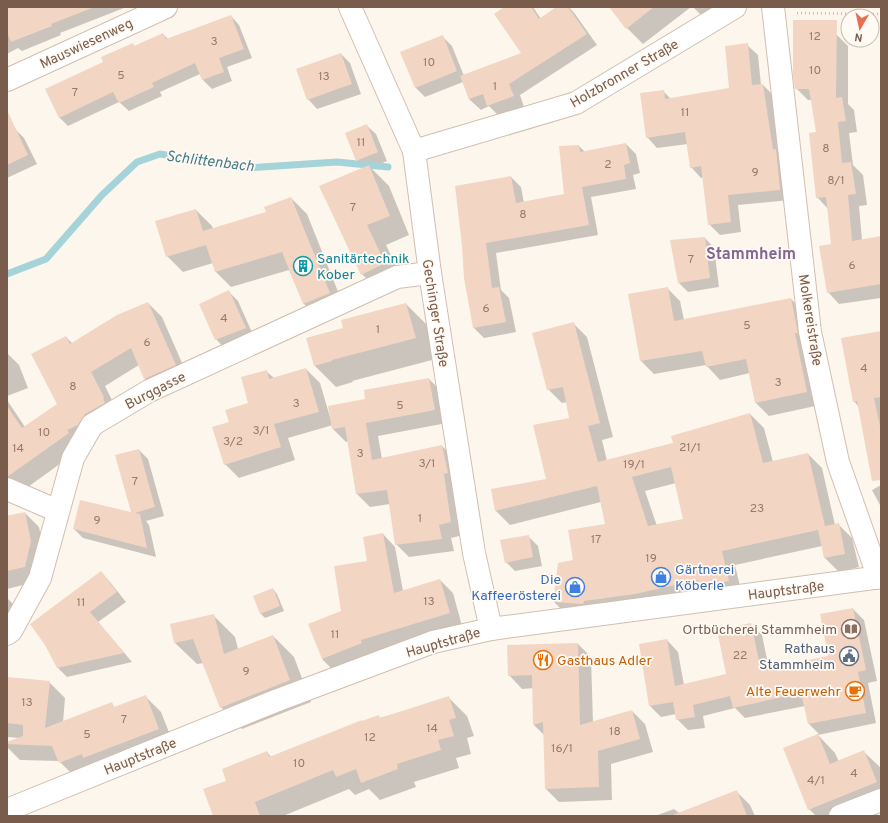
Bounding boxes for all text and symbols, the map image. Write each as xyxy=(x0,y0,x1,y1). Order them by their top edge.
north arrow xyxy=(840,8,880,48)
street label: Mauswiesenweg xyxy=(37,15,136,73)
house number: 12 xyxy=(809,29,821,45)
text: N xyxy=(854,29,864,44)
house number: 3 xyxy=(210,34,218,50)
street label: Holzbronner Straße xyxy=(568,36,682,112)
house number: 10 xyxy=(423,55,435,71)
house number: 10 xyxy=(809,63,821,79)
house number: 5 xyxy=(117,68,125,84)
house number: 13 xyxy=(318,69,330,85)
house number: 1 xyxy=(493,79,497,95)
house number: 7 xyxy=(72,85,78,101)
house number: 11 xyxy=(681,105,689,121)
house number: 11 xyxy=(357,135,365,151)
house number: 8 xyxy=(822,141,830,157)
water label: Schlittenbach xyxy=(165,148,255,177)
house number: 2 xyxy=(604,157,612,173)
house number: 9 xyxy=(751,165,759,181)
house number: 8/1 xyxy=(827,173,845,189)
house number: 7 xyxy=(350,200,356,216)
house number: 8 xyxy=(519,207,527,223)
district label: Stammheim xyxy=(706,245,796,265)
place label: Sanitärtechnik Kober xyxy=(317,251,409,284)
house number: 7 xyxy=(688,252,694,268)
building icon: Sanitärtechnik Kober xyxy=(292,255,314,277)
street label: Gechinger Straße xyxy=(418,258,451,368)
house number: 6 xyxy=(848,258,856,274)
street label: Molkereistraße xyxy=(794,273,825,367)
house number: 6 xyxy=(482,301,490,317)
house number: 4 xyxy=(220,311,228,327)
house number: 5 xyxy=(743,318,751,334)
house number: 1 xyxy=(376,322,380,338)
house number: 6 xyxy=(143,335,151,351)
house number: 4 xyxy=(860,361,868,377)
street label: Burggasse xyxy=(122,369,189,414)
house number: 3 xyxy=(774,375,782,391)
house number: 8 xyxy=(69,379,77,395)
house number: 3 xyxy=(292,396,300,412)
house number: 5 xyxy=(396,398,404,414)
house number: 3/1 xyxy=(252,423,270,439)
house number: 10 xyxy=(38,425,50,441)
house number: 3/2 xyxy=(223,434,243,450)
house number: 21/1 xyxy=(679,440,701,456)
house number: 14 xyxy=(12,441,24,457)
house number: 3 xyxy=(356,446,364,462)
house number: 3/1 xyxy=(418,456,436,472)
house number: 19/1 xyxy=(623,457,645,473)
house number: 7 xyxy=(132,474,138,490)
house number: 23 xyxy=(750,501,764,517)
house number: 1 xyxy=(418,511,422,527)
house number: 9 xyxy=(93,513,101,529)
house number: 17 xyxy=(591,532,601,548)
house number: 19 xyxy=(645,551,657,567)
place label: Gärtnerei Köberle xyxy=(675,562,734,595)
shop icon: Gärtnerei Köberle xyxy=(650,566,672,588)
place label: Die Kaffeerösterei xyxy=(471,572,561,605)
shop icon: Die Kaffeerösterei xyxy=(564,576,586,598)
street label: Hauptstraße xyxy=(747,578,825,605)
house number: 13 xyxy=(423,594,435,610)
house number: 11 xyxy=(77,595,85,611)
library icon: Ortbücherei Stammheim xyxy=(840,618,862,640)
place label: Ortbücherei Stammheim xyxy=(682,622,837,639)
street label: Hauptstraße xyxy=(404,625,483,662)
house number: 11 xyxy=(331,627,339,643)
place label: Rathaus Stammheim xyxy=(759,641,835,674)
public building icon: Rathaus Stammheim xyxy=(838,645,860,667)
house number: 22 xyxy=(733,648,747,664)
restaurant icon: Gasthaus Adler xyxy=(532,649,554,671)
place label: Gasthaus Adler xyxy=(557,653,653,670)
house number: 9 xyxy=(242,664,250,680)
cafe icon: Alte Feuerwehr xyxy=(844,680,866,702)
place label: Alte Feuerwehr xyxy=(746,684,842,701)
house number: 13 xyxy=(21,695,33,711)
house number: 7 xyxy=(121,712,127,728)
house number: 14 xyxy=(426,721,438,737)
house number: 18 xyxy=(609,724,621,740)
house number: 5 xyxy=(83,727,91,743)
house number: 12 xyxy=(364,730,376,746)
street label: Hauptstraße xyxy=(102,735,179,780)
house number: 16/1 xyxy=(551,741,573,757)
house number: 10 xyxy=(293,756,305,772)
house number: 4 xyxy=(850,766,858,782)
house number: 4/1 xyxy=(807,773,825,789)

